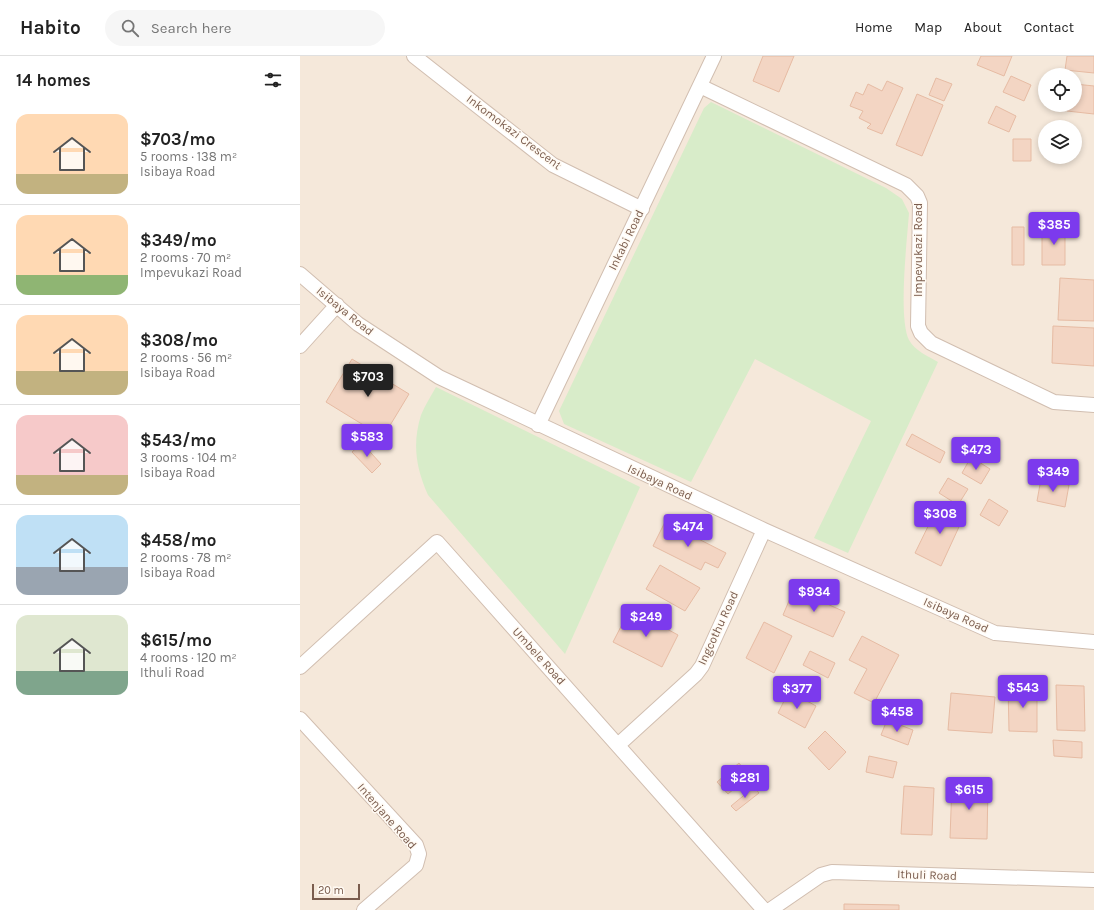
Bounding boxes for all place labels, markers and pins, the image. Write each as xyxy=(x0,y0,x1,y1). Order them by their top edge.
pin: $385 xyxy=(1030,212,1078,246)
pin: $703 xyxy=(344,364,392,398)
pin: $583 xyxy=(343,424,391,458)
pin: $473 xyxy=(952,437,1000,471)
pin: $349 xyxy=(1029,459,1077,493)
pin: $308 xyxy=(916,501,964,535)
pin: $474 xyxy=(664,514,712,548)
pin: $934 xyxy=(790,579,838,613)
pin: $249 xyxy=(622,604,670,638)
pin: $543 xyxy=(999,675,1047,709)
pin: $377 xyxy=(773,676,821,710)
pin: $458 xyxy=(873,699,921,733)
pin: $281 xyxy=(721,765,769,799)
pin: $615 xyxy=(945,777,993,811)

